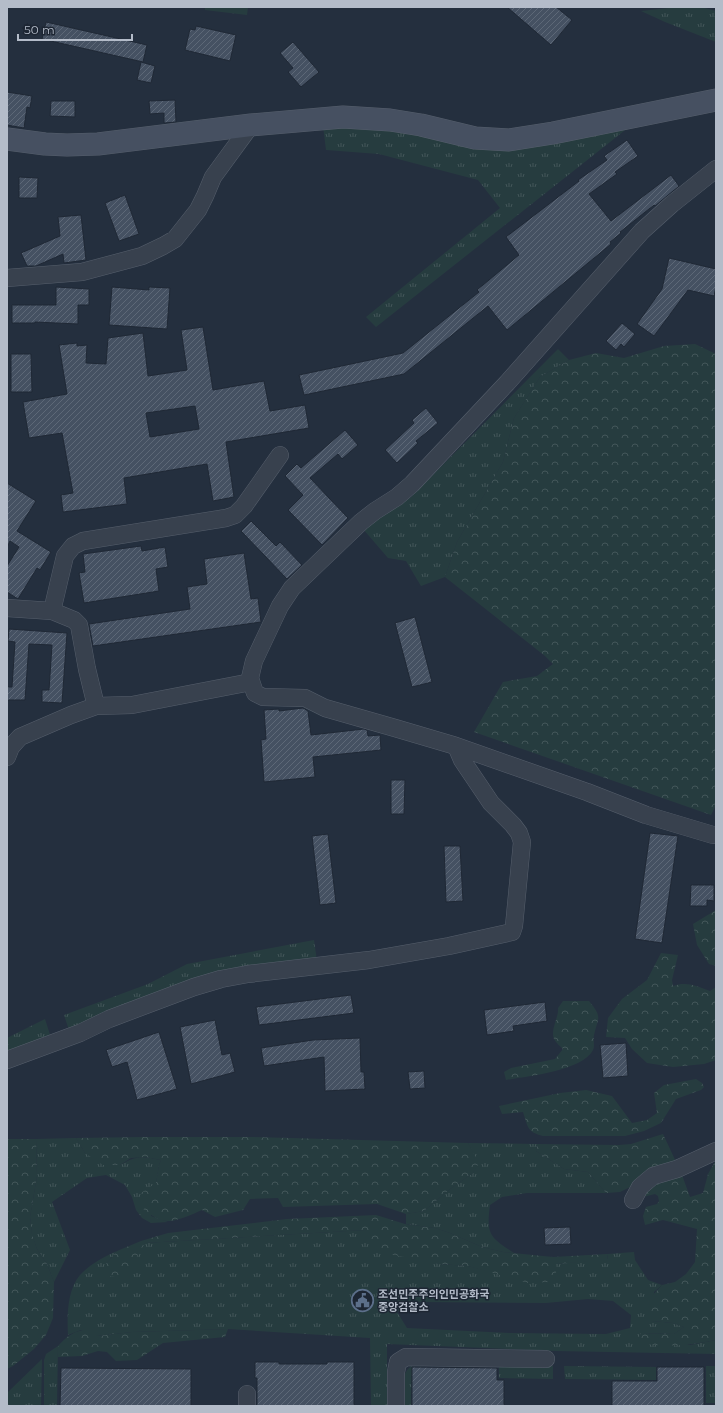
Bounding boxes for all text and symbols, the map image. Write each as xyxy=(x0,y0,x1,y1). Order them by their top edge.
scale bar xyxy=(18,16,132,42)
text: 50 m xyxy=(24,22,55,37)
public building icon: 조선민주주의인민공화국 중앙검찰소 xyxy=(349,1287,375,1313)
place label: 조선민주주의인민공화국 중앙검찰소 xyxy=(378,1287,489,1314)

